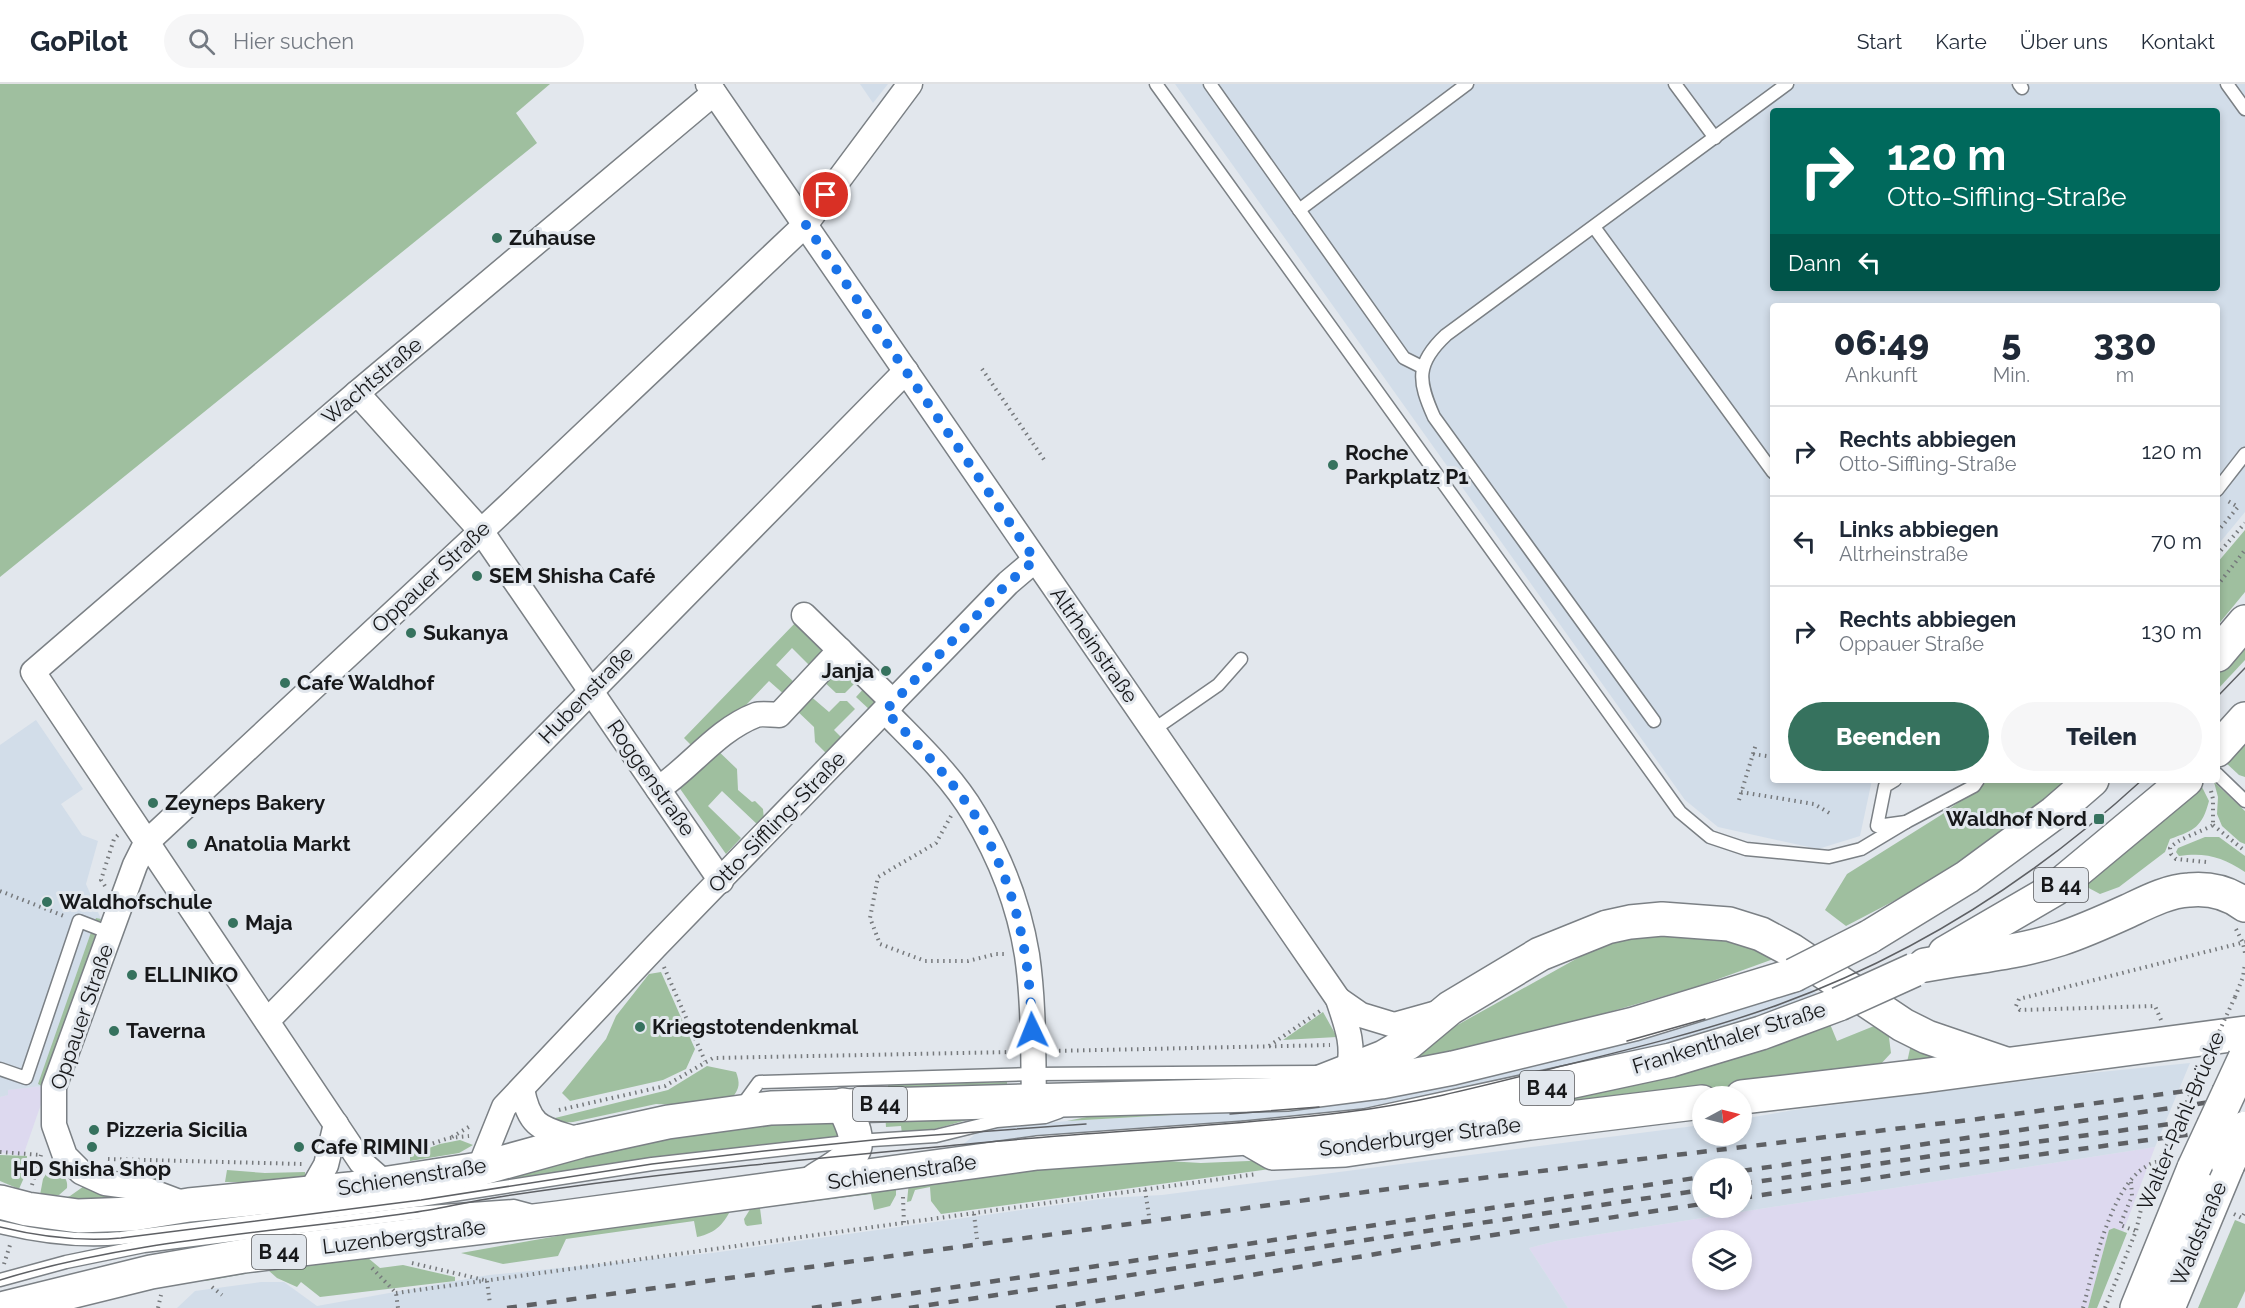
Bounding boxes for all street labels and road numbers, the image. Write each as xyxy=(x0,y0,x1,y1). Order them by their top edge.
street label: Wachtstraße xyxy=(317,332,427,430)
street label: Oppauer Straße xyxy=(366,516,495,638)
street label: Altrheinstraße xyxy=(1045,582,1144,707)
street label: Hubenstraße xyxy=(533,641,638,748)
street label: Roggenstraße xyxy=(602,715,701,841)
street label: Otto-Siffling-Straße xyxy=(703,746,850,897)
road number: B 44 xyxy=(2034,868,2088,902)
street label: Oppauer Straße xyxy=(45,941,118,1093)
street label: Frankenthaler Straße xyxy=(1629,996,1829,1079)
street label: Walter-Pahl-Brücke xyxy=(2132,1028,2230,1214)
road number: B 44 xyxy=(1520,1071,1574,1105)
road number: B 44 xyxy=(853,1087,907,1121)
street label: Sonderburger Straße xyxy=(1318,1112,1522,1161)
street label: Schienenstraße xyxy=(826,1149,978,1194)
street label: Schienenstraße xyxy=(336,1152,488,1201)
street label: Waldstraße xyxy=(2165,1178,2232,1290)
street label: Luzenbergstraße xyxy=(321,1214,487,1259)
road number: B 44 xyxy=(252,1235,306,1269)

